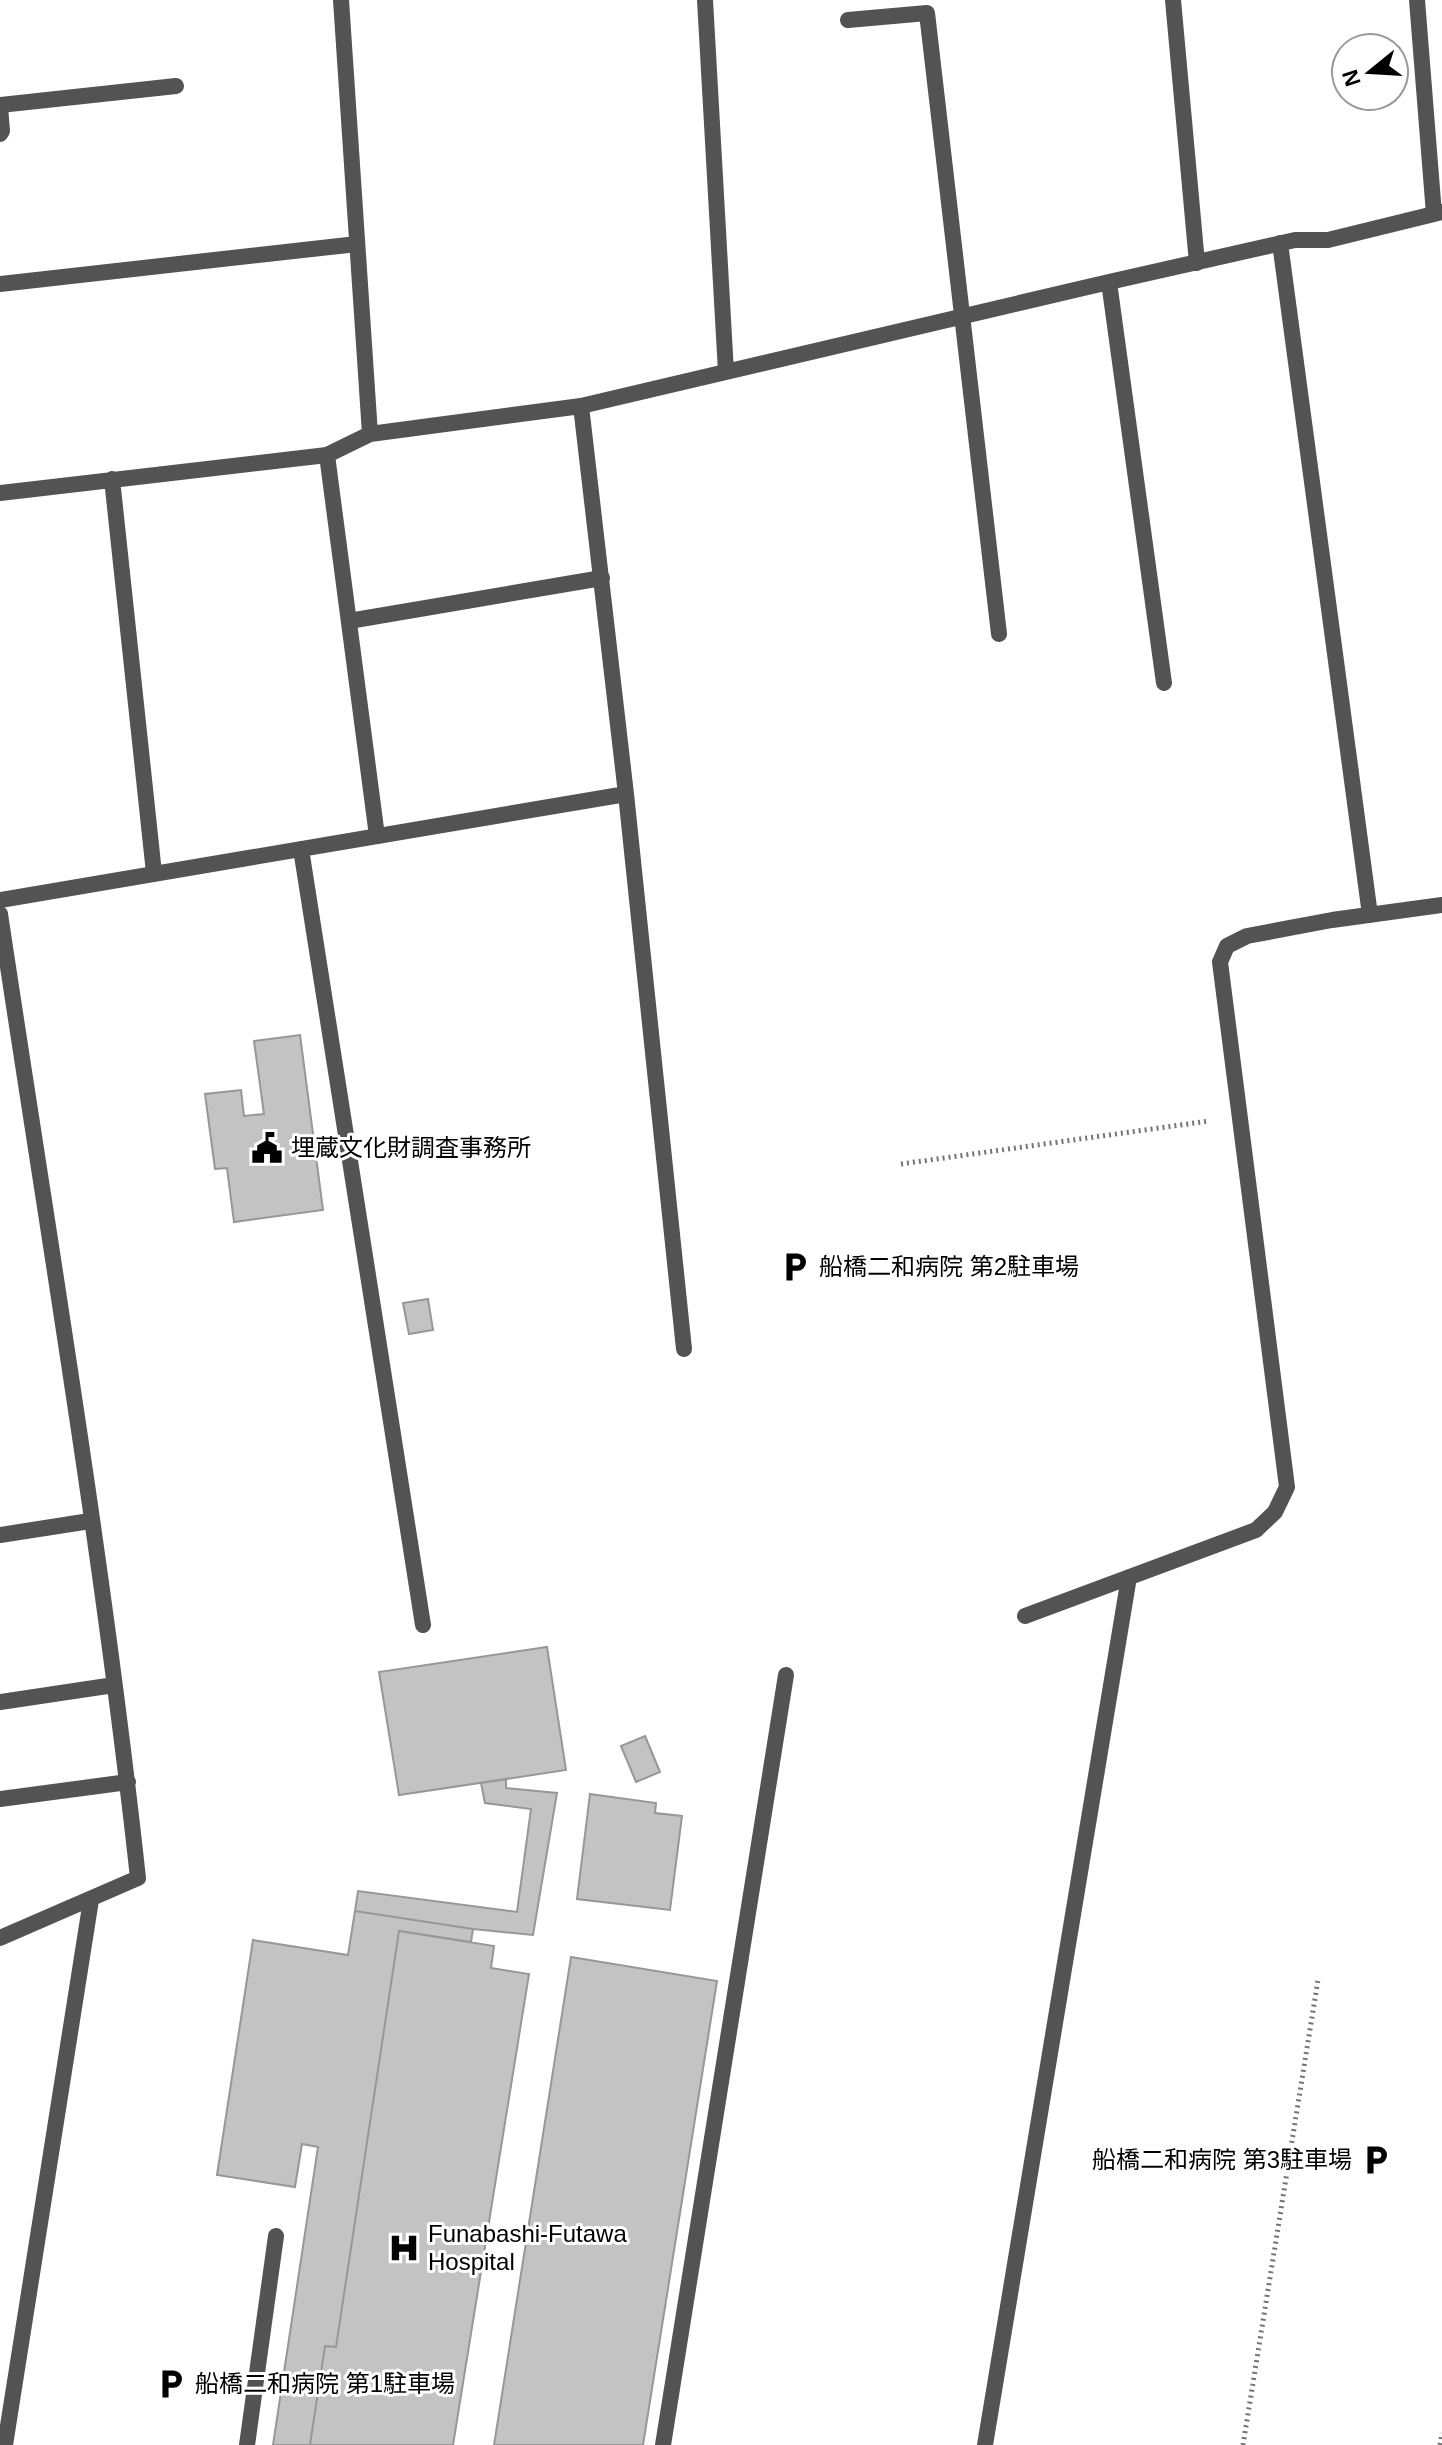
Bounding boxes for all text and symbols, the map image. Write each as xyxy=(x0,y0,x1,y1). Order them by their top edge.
north arrow xyxy=(1330,32,1410,112)
text: N xyxy=(1337,67,1366,89)
public building icon: 埋蔵文化財調査事務所 xyxy=(250,1131,284,1165)
place label: 埋蔵文化財調査事務所 xyxy=(291,1134,531,1161)
parking icon: 船橋二和病院 第2駐車場 xyxy=(778,1250,812,1284)
place label: 船橋二和病院 第2駐車場 xyxy=(819,1253,1079,1280)
parking icon: 船橋二和病院 第3駐車場 xyxy=(1359,2143,1393,2177)
place label: 船橋二和病院 第3駐車場 xyxy=(1092,2146,1352,2173)
place label: Funabashi-Futawa Hospital xyxy=(428,2220,627,2275)
hospital icon: Funabashi-Futawa Hospital xyxy=(387,2231,421,2265)
parking icon: 船橋二和病院 第1駐車場 xyxy=(154,2367,188,2401)
place label: 船橋二和病院 第1駐車場 xyxy=(195,2370,455,2397)

